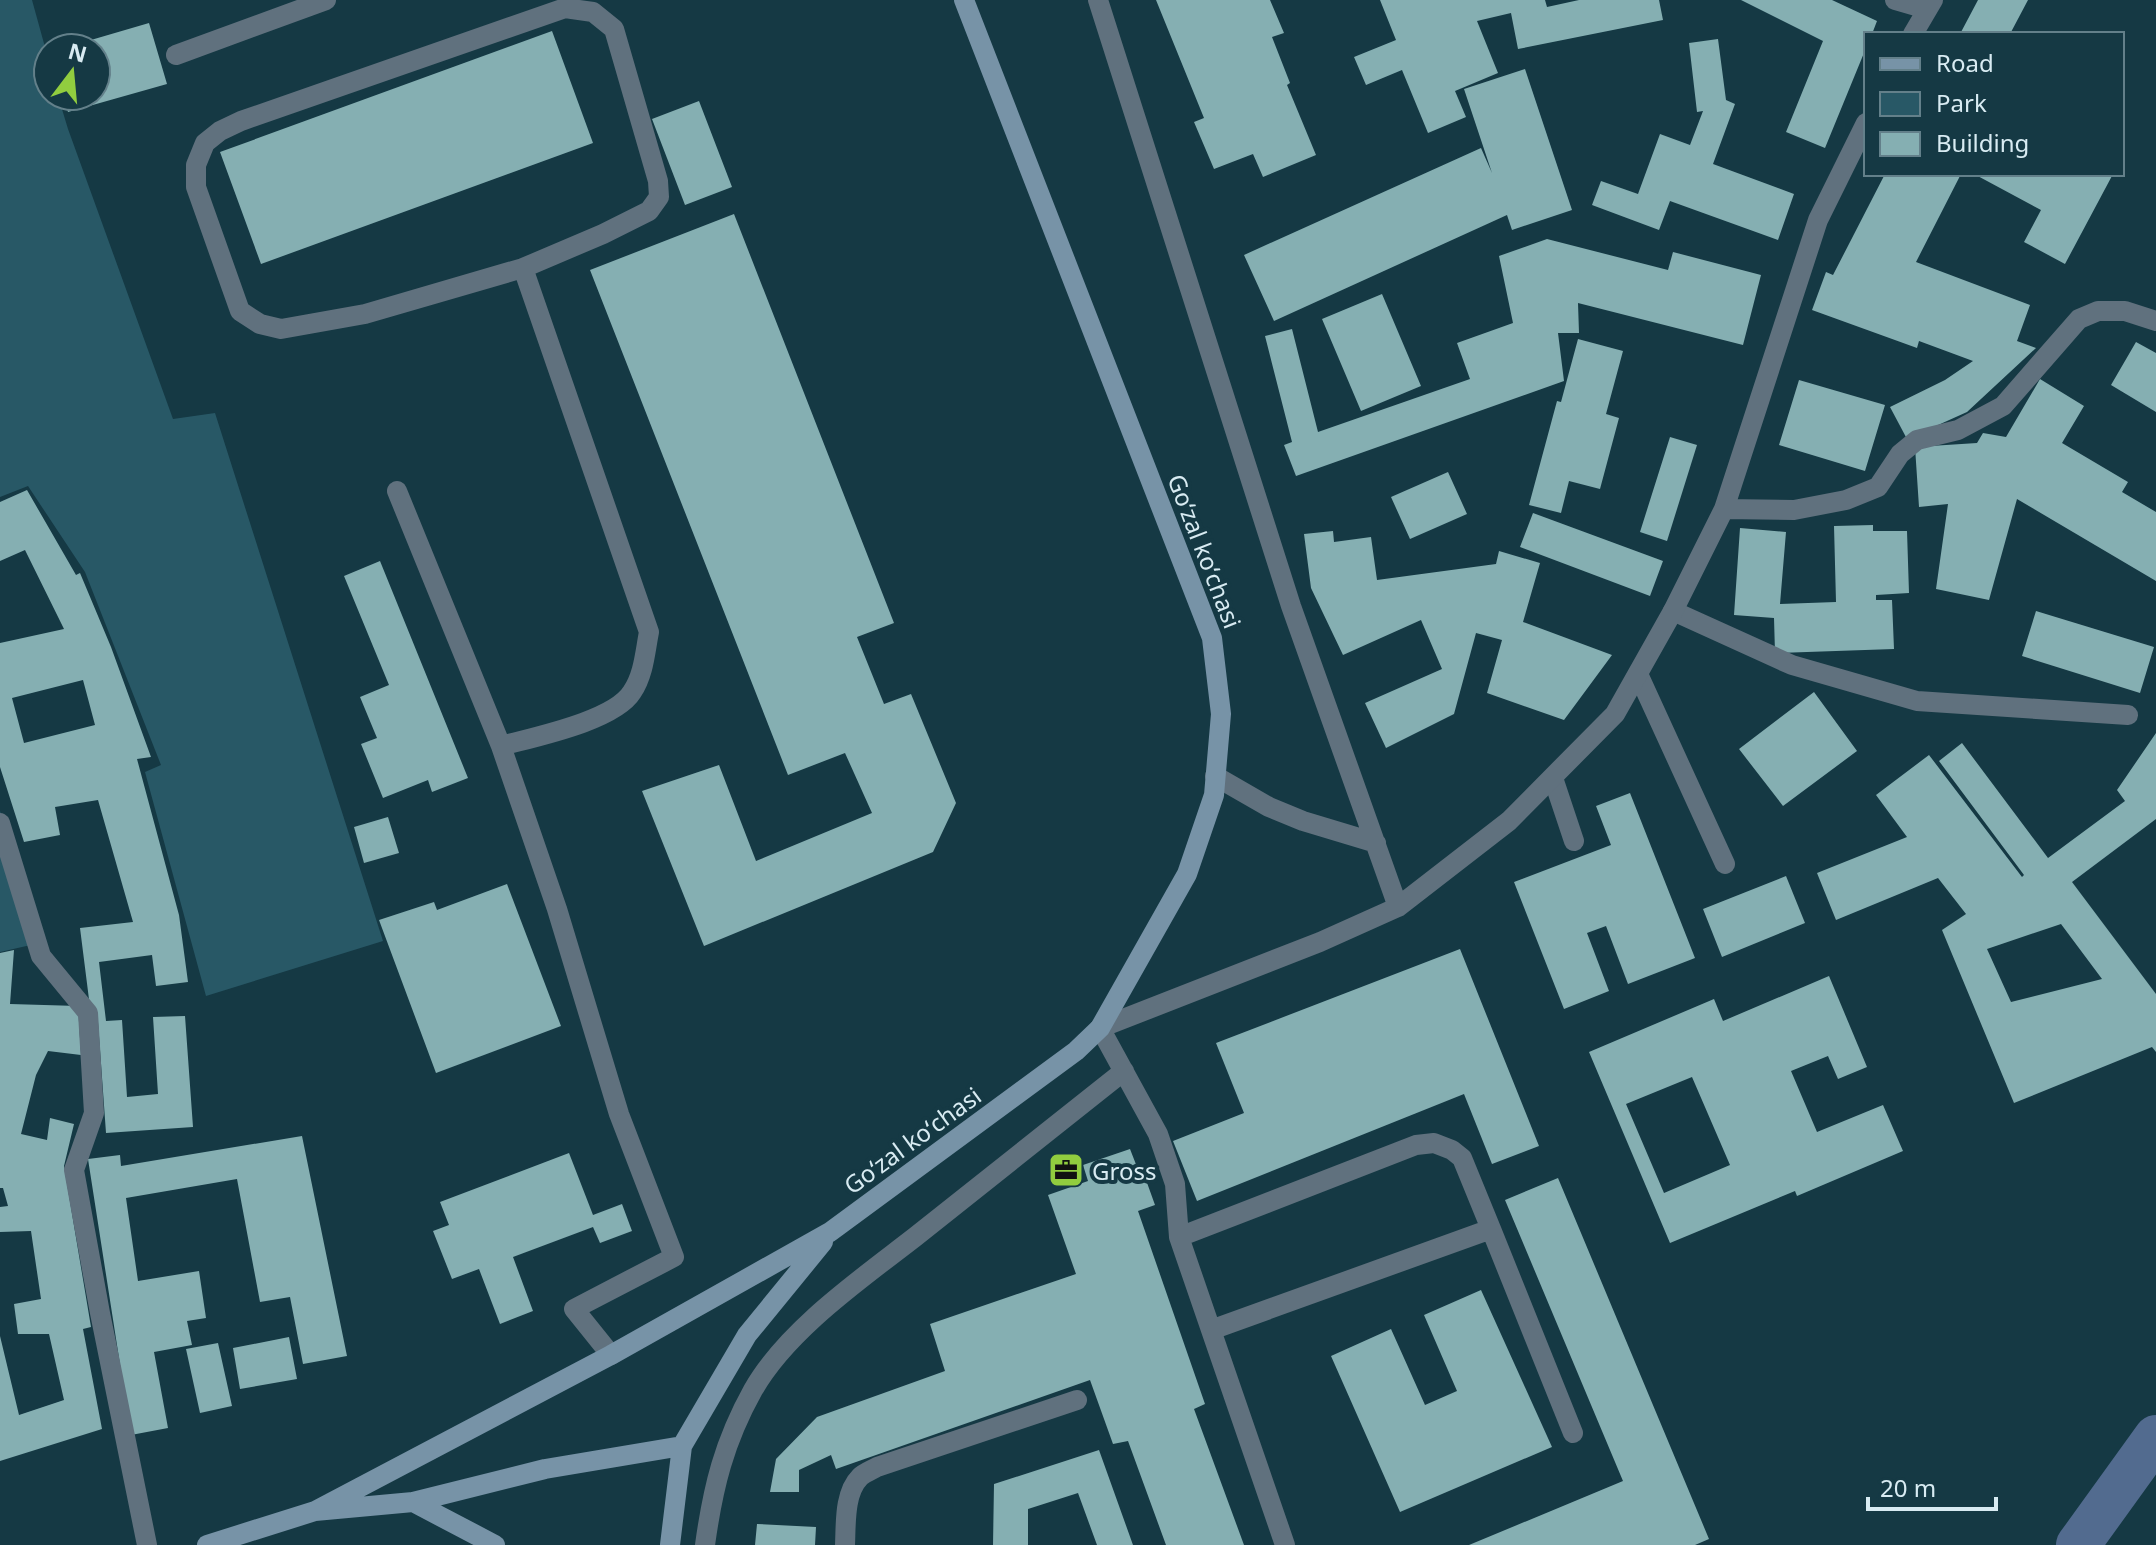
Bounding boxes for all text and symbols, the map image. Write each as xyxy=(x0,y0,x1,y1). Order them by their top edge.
north arrow xyxy=(32,32,112,112)
legend xyxy=(1864,32,2124,176)
text: N xyxy=(65,35,91,69)
text: Road xyxy=(1936,46,1994,79)
text: Park xyxy=(1936,86,1987,119)
text: Building xyxy=(1936,126,2029,159)
street label: Goʻzal koʻchasi xyxy=(1160,469,1250,633)
street label: Goʻzal koʻchasi xyxy=(837,1079,987,1201)
office icon: Gross xyxy=(1047,1151,1085,1189)
place label: Gross xyxy=(1092,1154,1156,1187)
scale bar xyxy=(1868,1461,1996,1511)
text: 20 m xyxy=(1880,1471,1936,1504)

